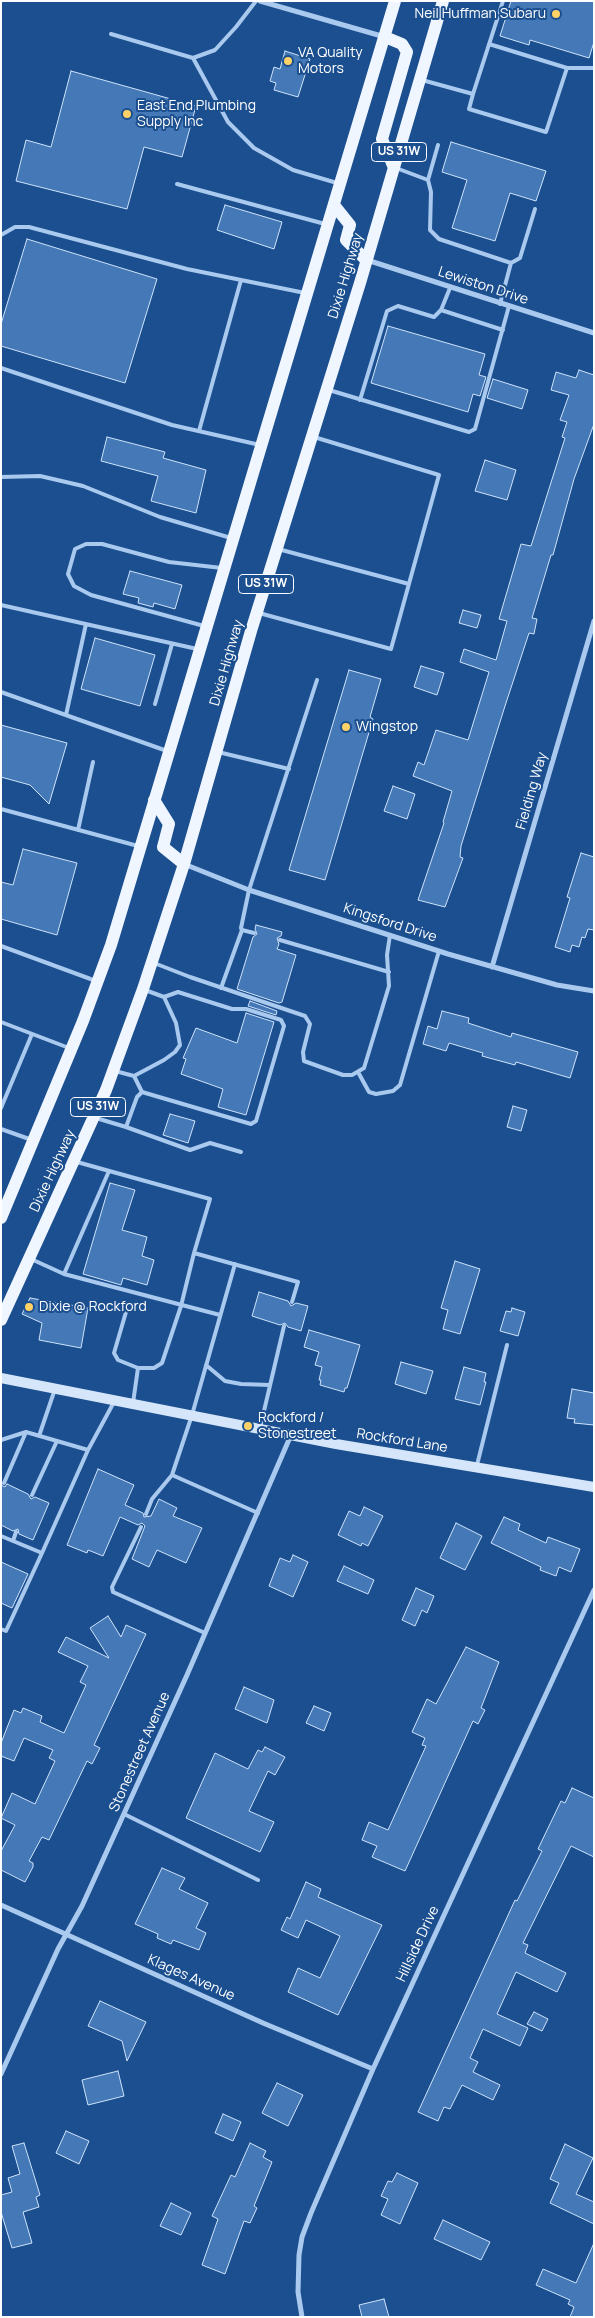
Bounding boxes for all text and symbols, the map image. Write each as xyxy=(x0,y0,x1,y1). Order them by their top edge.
place label: Neil Huffman Subaru xyxy=(415,6,546,22)
marker: Neil Huffman Subaru xyxy=(550,8,562,20)
place label: VA Quality Motors xyxy=(298,45,363,78)
marker: VA Quality Motors xyxy=(282,55,294,67)
place label: East End Plumbing Supply Inc xyxy=(137,98,256,130)
marker: East End Plumbing Supply Inc xyxy=(121,108,133,120)
road number: US 31W xyxy=(372,142,426,162)
street label: Dixie Highway xyxy=(325,231,367,321)
street label: Lewiston Drive xyxy=(436,264,530,308)
road number: US 31W xyxy=(238,574,294,594)
street label: Dixie Highway xyxy=(207,618,247,708)
place label: Wingstop xyxy=(356,719,418,735)
marker: Wingstop xyxy=(340,721,352,733)
street label: Fielding Way xyxy=(513,750,551,832)
street label: Kingsford Drive xyxy=(341,900,439,946)
road number: US 31W xyxy=(70,1098,126,1116)
street label: Dixie Highway xyxy=(27,1127,79,1215)
place label: Dixie @ Rockford xyxy=(39,1299,147,1315)
marker: Dixie @ Rockford xyxy=(23,1301,35,1313)
place label: Rockford / Stonestreet xyxy=(258,1410,337,1442)
marker: Rockford / Stonestreet xyxy=(242,1420,254,1432)
street label: Rockford Lane xyxy=(355,1425,449,1457)
street label: Stonestreet Avenue xyxy=(106,1690,174,1814)
street label: Hillside Drive xyxy=(393,1903,443,1985)
street label: Klages Avenue xyxy=(145,1951,237,2005)

